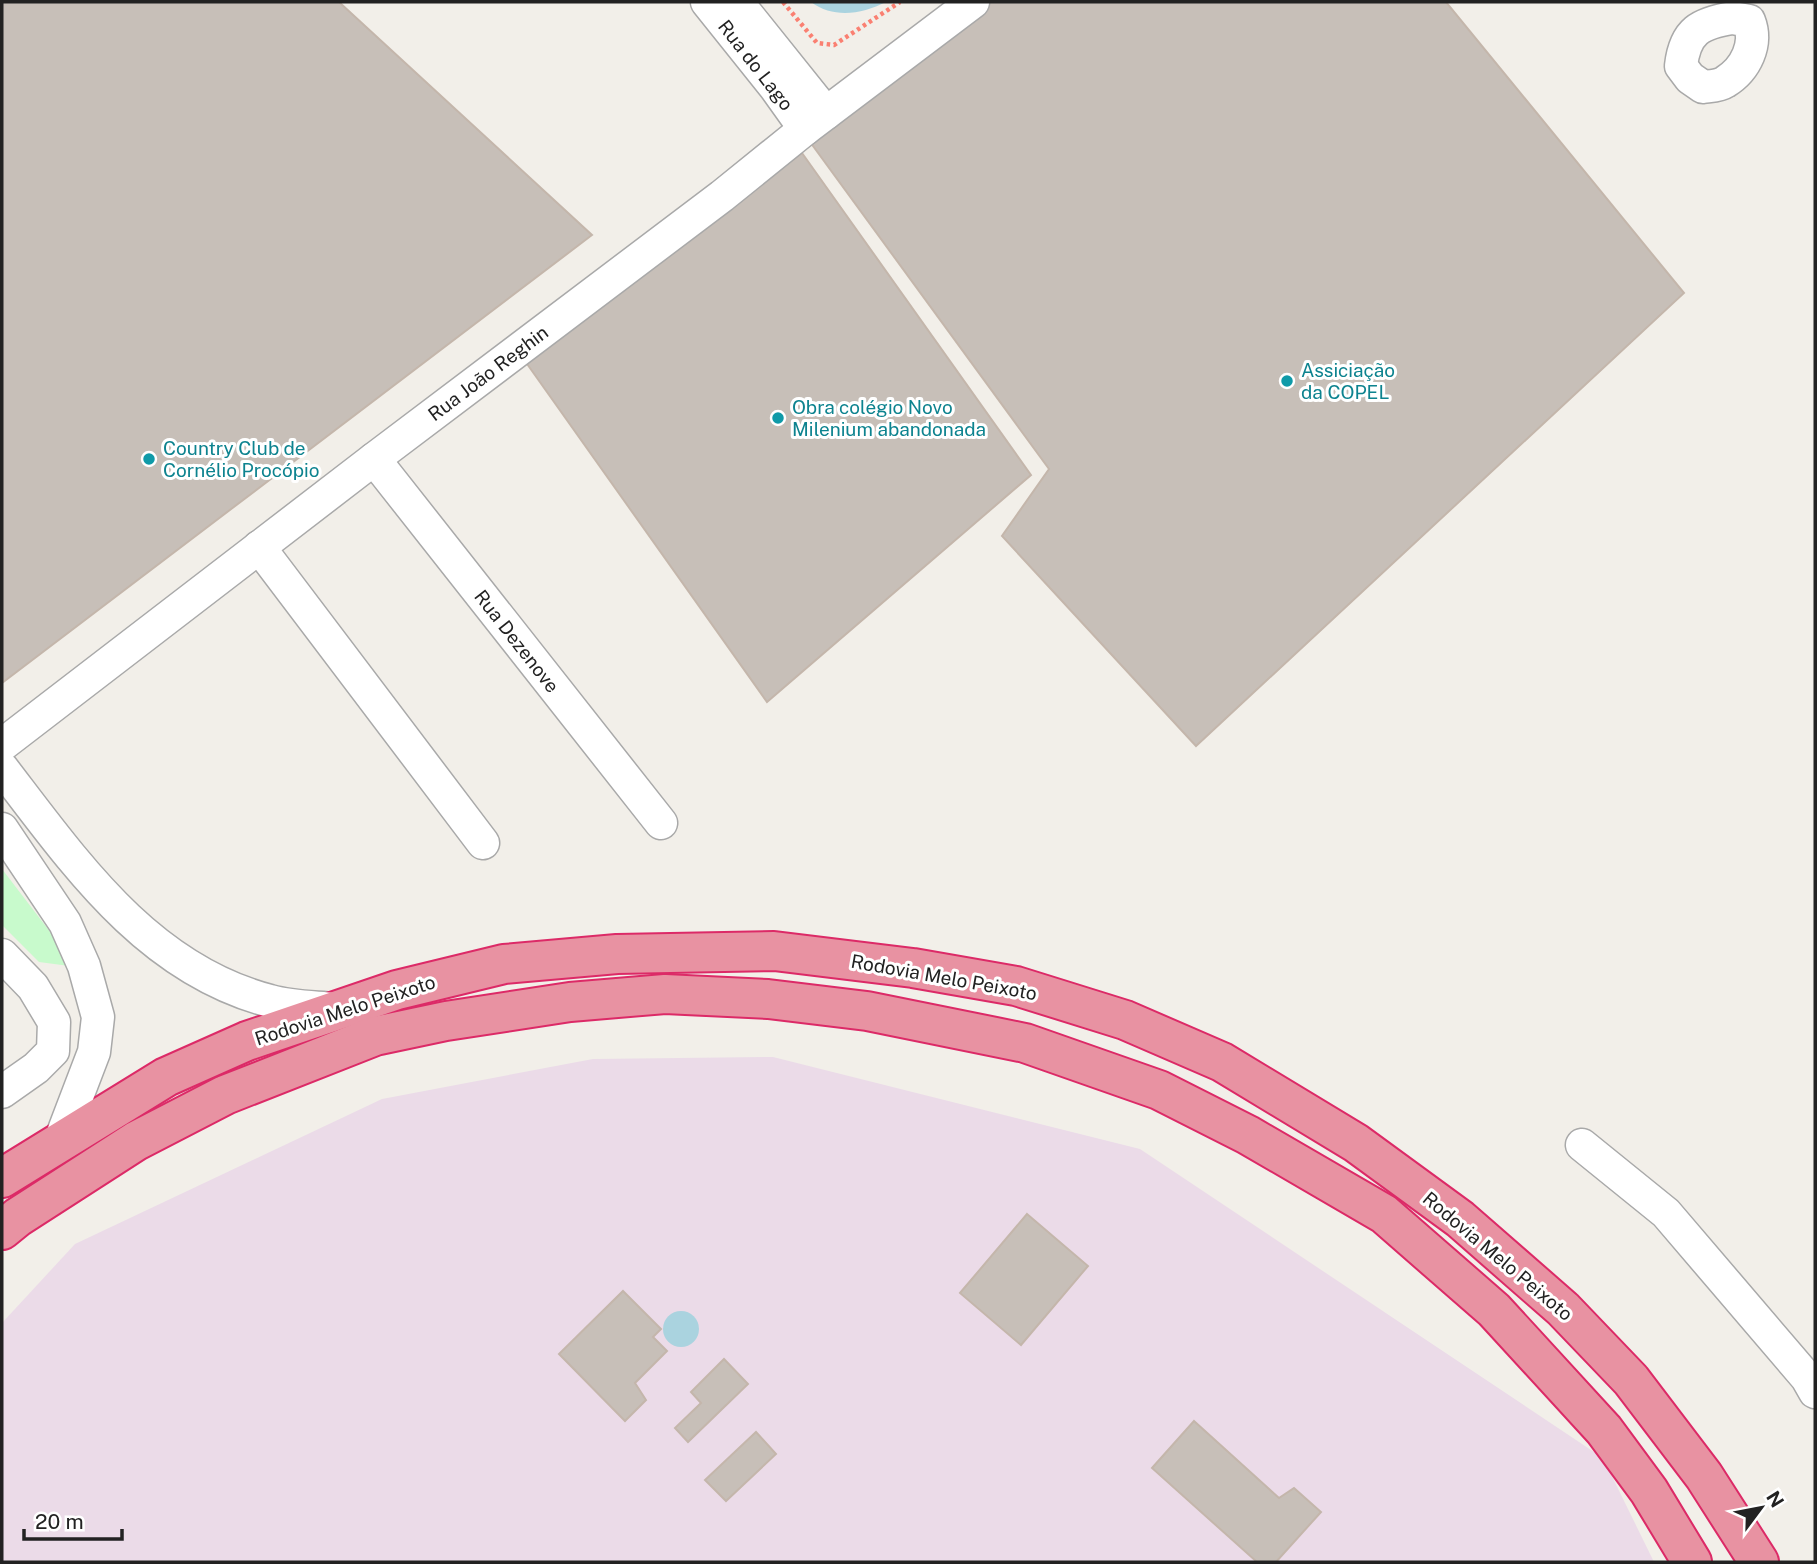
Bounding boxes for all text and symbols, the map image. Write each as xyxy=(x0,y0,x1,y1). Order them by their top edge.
street label: Rua do Lago xyxy=(714,15,798,115)
street label: Rua João Reghin xyxy=(424,321,552,425)
place label: Assiciação da COPEL xyxy=(1301,359,1395,403)
marker: Assiciação da COPEL xyxy=(1279,373,1295,389)
place label: Obra colégio Novo Milenium abandonada xyxy=(792,396,986,440)
marker: Obra colégio Novo Milenium abandonada xyxy=(770,410,786,426)
place label: Country Club de Cornélio Procópio xyxy=(163,437,319,481)
marker: Country Club de Cornélio Procópio xyxy=(141,451,157,467)
street label: Rua Dezenove xyxy=(470,585,564,697)
street label: Rodovia Melo Peixoto xyxy=(849,950,1039,1004)
street label: Rodovia Melo Peixoto xyxy=(252,970,438,1050)
street label: Rodovia Melo Peixoto xyxy=(1419,1187,1577,1325)
north arrow xyxy=(1726,1473,1796,1543)
text: N xyxy=(1762,1487,1789,1511)
scale bar xyxy=(24,1498,122,1542)
text: 20 m xyxy=(35,1509,84,1534)

